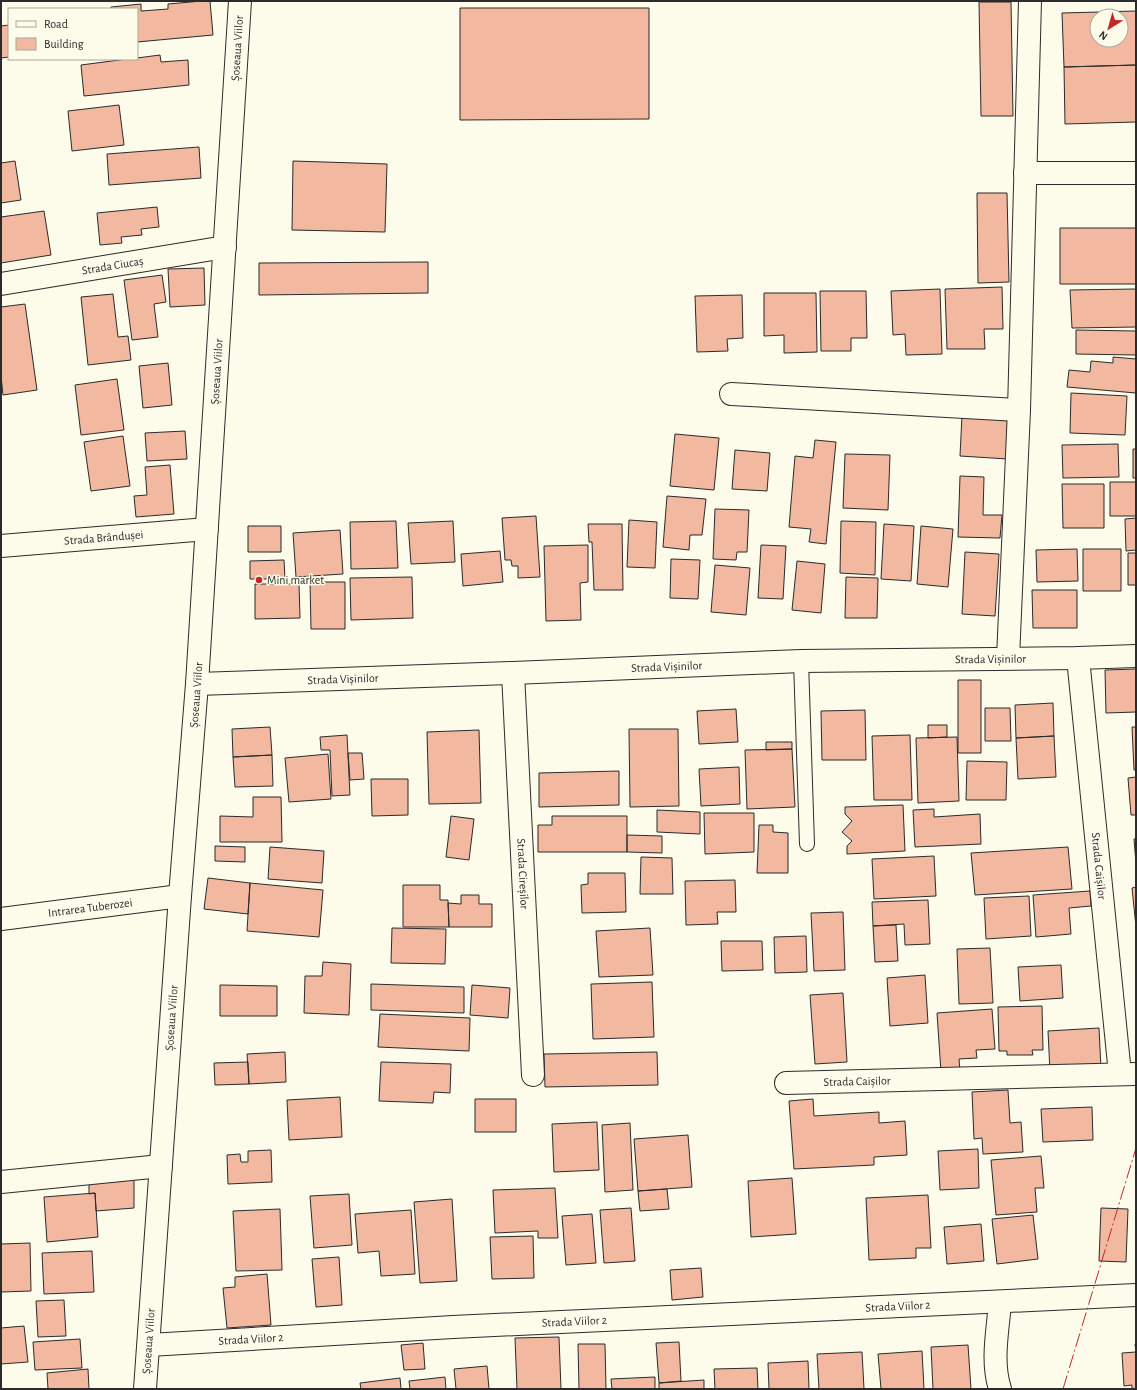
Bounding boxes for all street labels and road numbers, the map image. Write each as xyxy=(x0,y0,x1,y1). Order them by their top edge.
street label: Șoseaua Viilor xyxy=(229,15,245,82)
street label: Strada Ciucaș xyxy=(81,255,145,277)
street label: Șoseaua Viilor xyxy=(209,338,225,405)
street label: Strada Brândușei xyxy=(64,528,144,547)
street label: Strada Vișinilor xyxy=(955,653,1026,667)
street label: Strada Vișinilor xyxy=(631,659,703,674)
street label: Șoseaua Viilor xyxy=(188,662,204,728)
street label: Strada Vișinilor xyxy=(307,672,379,687)
street label: Strada Caișilor xyxy=(1090,832,1108,900)
street label: Strada Cireșilor xyxy=(515,838,531,910)
street label: Intrarea Tuberozei xyxy=(47,896,133,919)
street label: Șoseaua Viilor xyxy=(163,985,180,1051)
street label: Strada Caișilor xyxy=(823,1074,891,1089)
street label: Strada Viilor 2 xyxy=(865,1299,931,1314)
street label: Șoseaua Viilor xyxy=(140,1308,157,1374)
street label: Strada Viilor 2 xyxy=(541,1314,608,1329)
street label: Strada Viilor 2 xyxy=(218,1331,284,1347)

